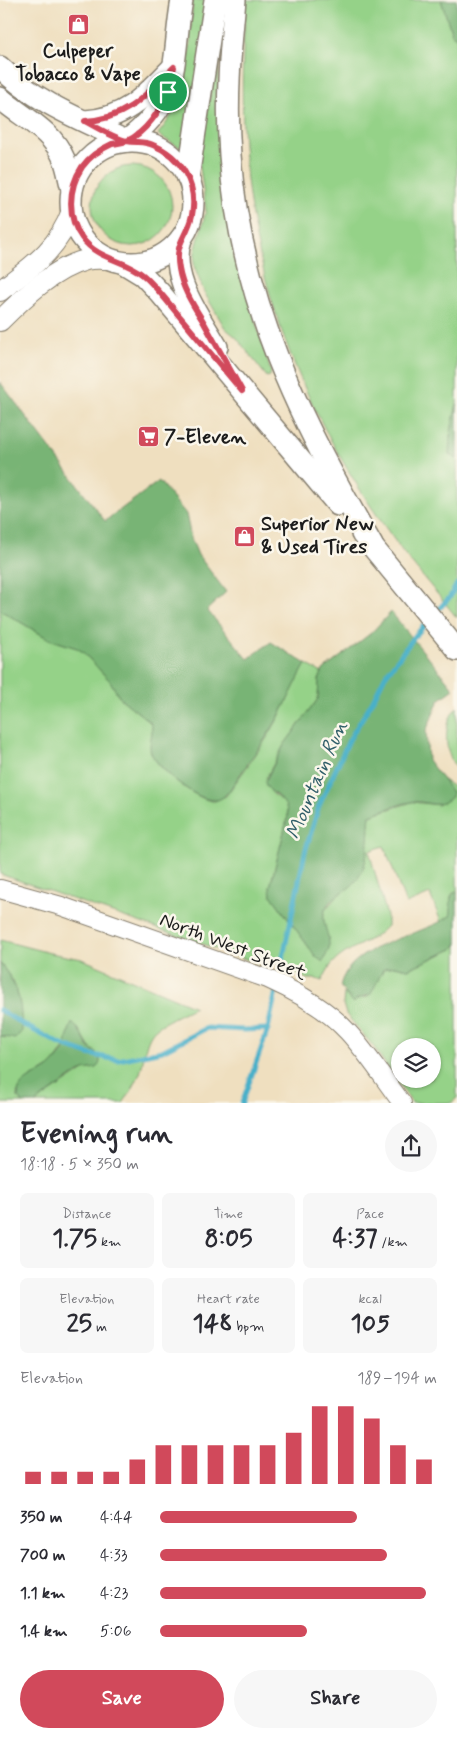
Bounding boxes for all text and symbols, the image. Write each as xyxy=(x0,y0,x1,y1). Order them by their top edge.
shop icon: Culpeper Tobacco & Vape xyxy=(66,13,90,37)
place label: Culpeper Tobacco & Vape xyxy=(15,38,141,88)
pin xyxy=(147,71,189,113)
icon: arrive xyxy=(154,78,182,106)
place label: 7-Eleven xyxy=(164,424,247,451)
supermarket icon: 7-Eleven xyxy=(136,425,160,449)
place label: Superior New & Used Tires xyxy=(261,511,374,561)
shop icon: Superior New & Used Tires xyxy=(233,524,257,548)
water label: Mountain Run xyxy=(279,716,355,844)
street label: North West Street xyxy=(156,907,311,988)
map controls xyxy=(391,1038,441,1088)
button: layers xyxy=(391,1038,441,1088)
text: Evening run xyxy=(20,1116,173,1153)
button: share xyxy=(385,1120,437,1172)
text: 18:18 · 5 × 350 m xyxy=(20,1154,139,1175)
text: Distance xyxy=(62,1205,111,1223)
text: Time xyxy=(214,1205,243,1223)
text: Pace xyxy=(356,1205,384,1223)
text: 1.75 xyxy=(52,1223,97,1256)
text: 8:05 xyxy=(204,1223,253,1256)
text: 4:37 xyxy=(332,1223,378,1256)
text: km xyxy=(97,1233,121,1251)
text: /km xyxy=(378,1233,408,1251)
text: Elevation xyxy=(59,1290,114,1308)
text: Heart rate xyxy=(197,1290,260,1308)
text: kcal xyxy=(358,1290,382,1308)
text: 25 xyxy=(67,1308,92,1341)
text: 148 xyxy=(193,1308,232,1341)
text: 105 xyxy=(350,1308,390,1341)
text: m xyxy=(92,1318,107,1336)
text: bpm xyxy=(232,1318,264,1336)
text: Elevation xyxy=(20,1368,83,1389)
text: 189–194 m xyxy=(357,1368,437,1389)
text: 350 m xyxy=(20,1507,62,1528)
text: 4:44 xyxy=(100,1507,133,1528)
text: 700 m xyxy=(20,1545,66,1566)
text: 4:33 xyxy=(100,1545,128,1566)
text: 1.1 km xyxy=(20,1583,65,1604)
text: 4:23 xyxy=(100,1583,128,1604)
text: 1.4 km xyxy=(20,1621,67,1642)
text: 5:06 xyxy=(100,1621,132,1642)
button: Save xyxy=(20,1670,224,1728)
button: Share xyxy=(234,1670,437,1728)

